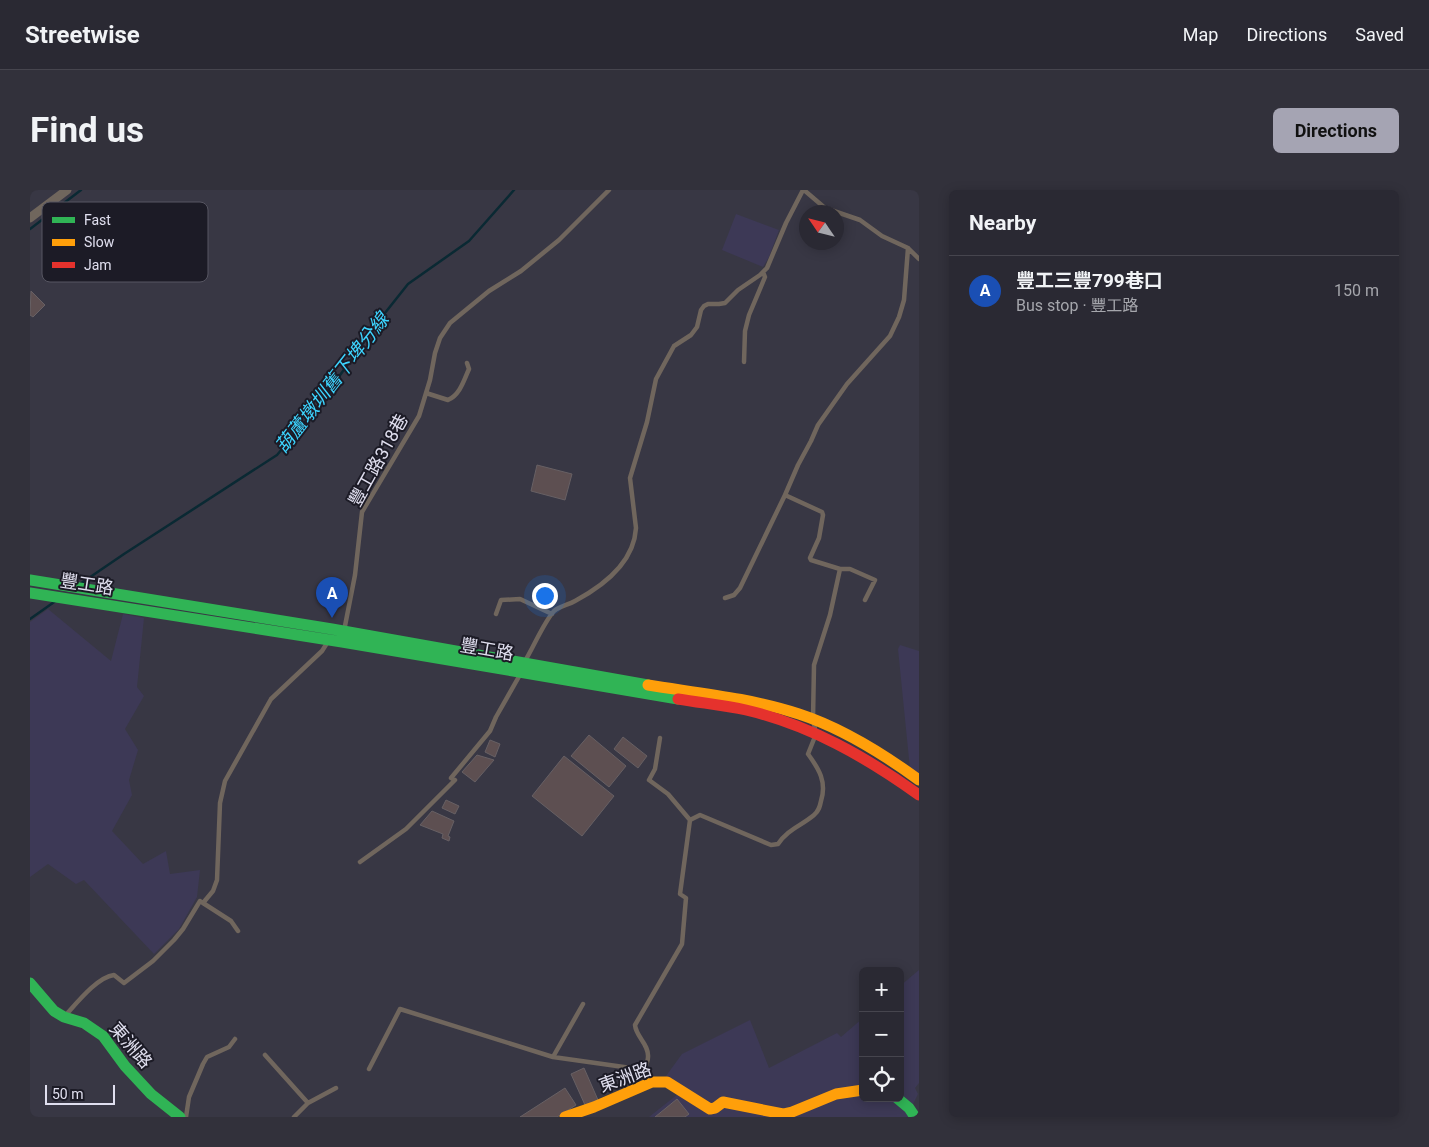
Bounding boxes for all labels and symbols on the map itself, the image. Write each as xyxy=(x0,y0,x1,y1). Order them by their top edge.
legend xyxy=(42,202,208,282)
north arrow xyxy=(799,205,844,250)
text: Fast xyxy=(84,212,111,228)
text: Slow xyxy=(84,234,115,250)
text: Jam xyxy=(84,257,112,273)
water label: 葫蘆墩圳舊下埤分線 xyxy=(270,307,395,457)
street label: 豐工路318巷 xyxy=(344,410,412,510)
street label: 豐工路 xyxy=(59,569,115,599)
pin: A xyxy=(316,577,348,618)
your location xyxy=(532,583,558,609)
street label: 豐工路 xyxy=(459,634,515,664)
street label: 東洲路 xyxy=(105,1018,157,1072)
street label: 東洲路 xyxy=(596,1058,654,1096)
scale bar xyxy=(45,1082,115,1105)

